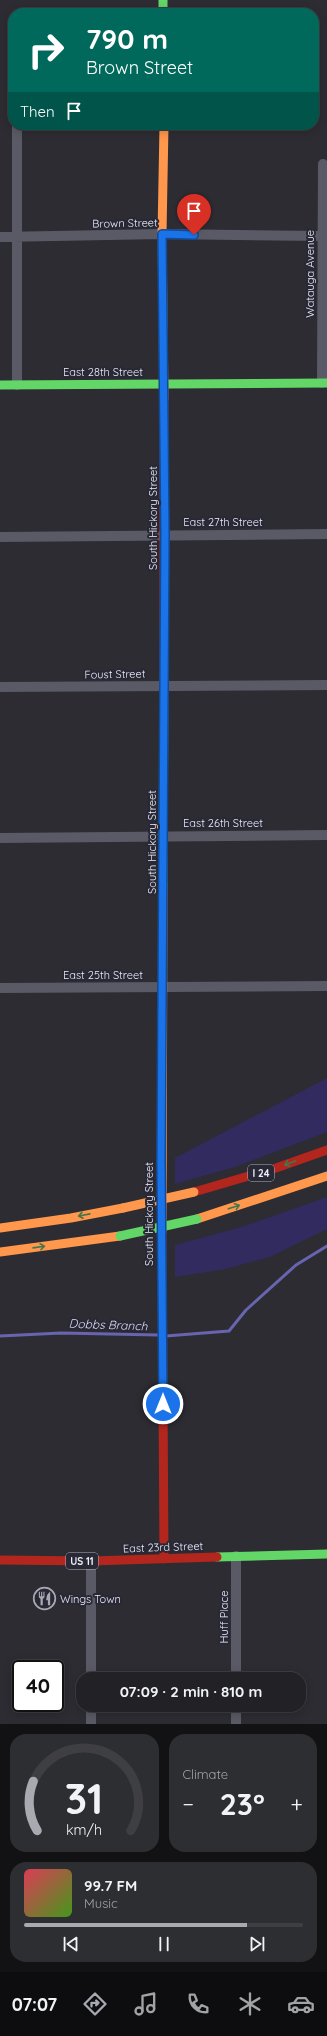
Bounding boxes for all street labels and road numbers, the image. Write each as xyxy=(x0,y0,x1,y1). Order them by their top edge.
street label: Brown Street xyxy=(92,215,158,231)
street label: Watauga Avenue xyxy=(303,230,317,318)
street label: East 28th Street xyxy=(63,365,143,379)
street label: South Hickory Street xyxy=(146,466,160,570)
street label: East 27th Street xyxy=(183,515,263,529)
street label: Foust Street xyxy=(84,666,146,682)
street label: South Hickory Street xyxy=(145,790,159,894)
street label: East 26th Street xyxy=(183,816,263,830)
street label: East 25th Street xyxy=(63,968,143,982)
street label: South Hickory Street xyxy=(142,1162,156,1266)
road number: I 24 xyxy=(248,1165,274,1181)
street label: East 23rd Street xyxy=(123,1539,204,1555)
road number: US 11 xyxy=(66,1553,98,1569)
street label: Huff Place xyxy=(217,1591,231,1643)

